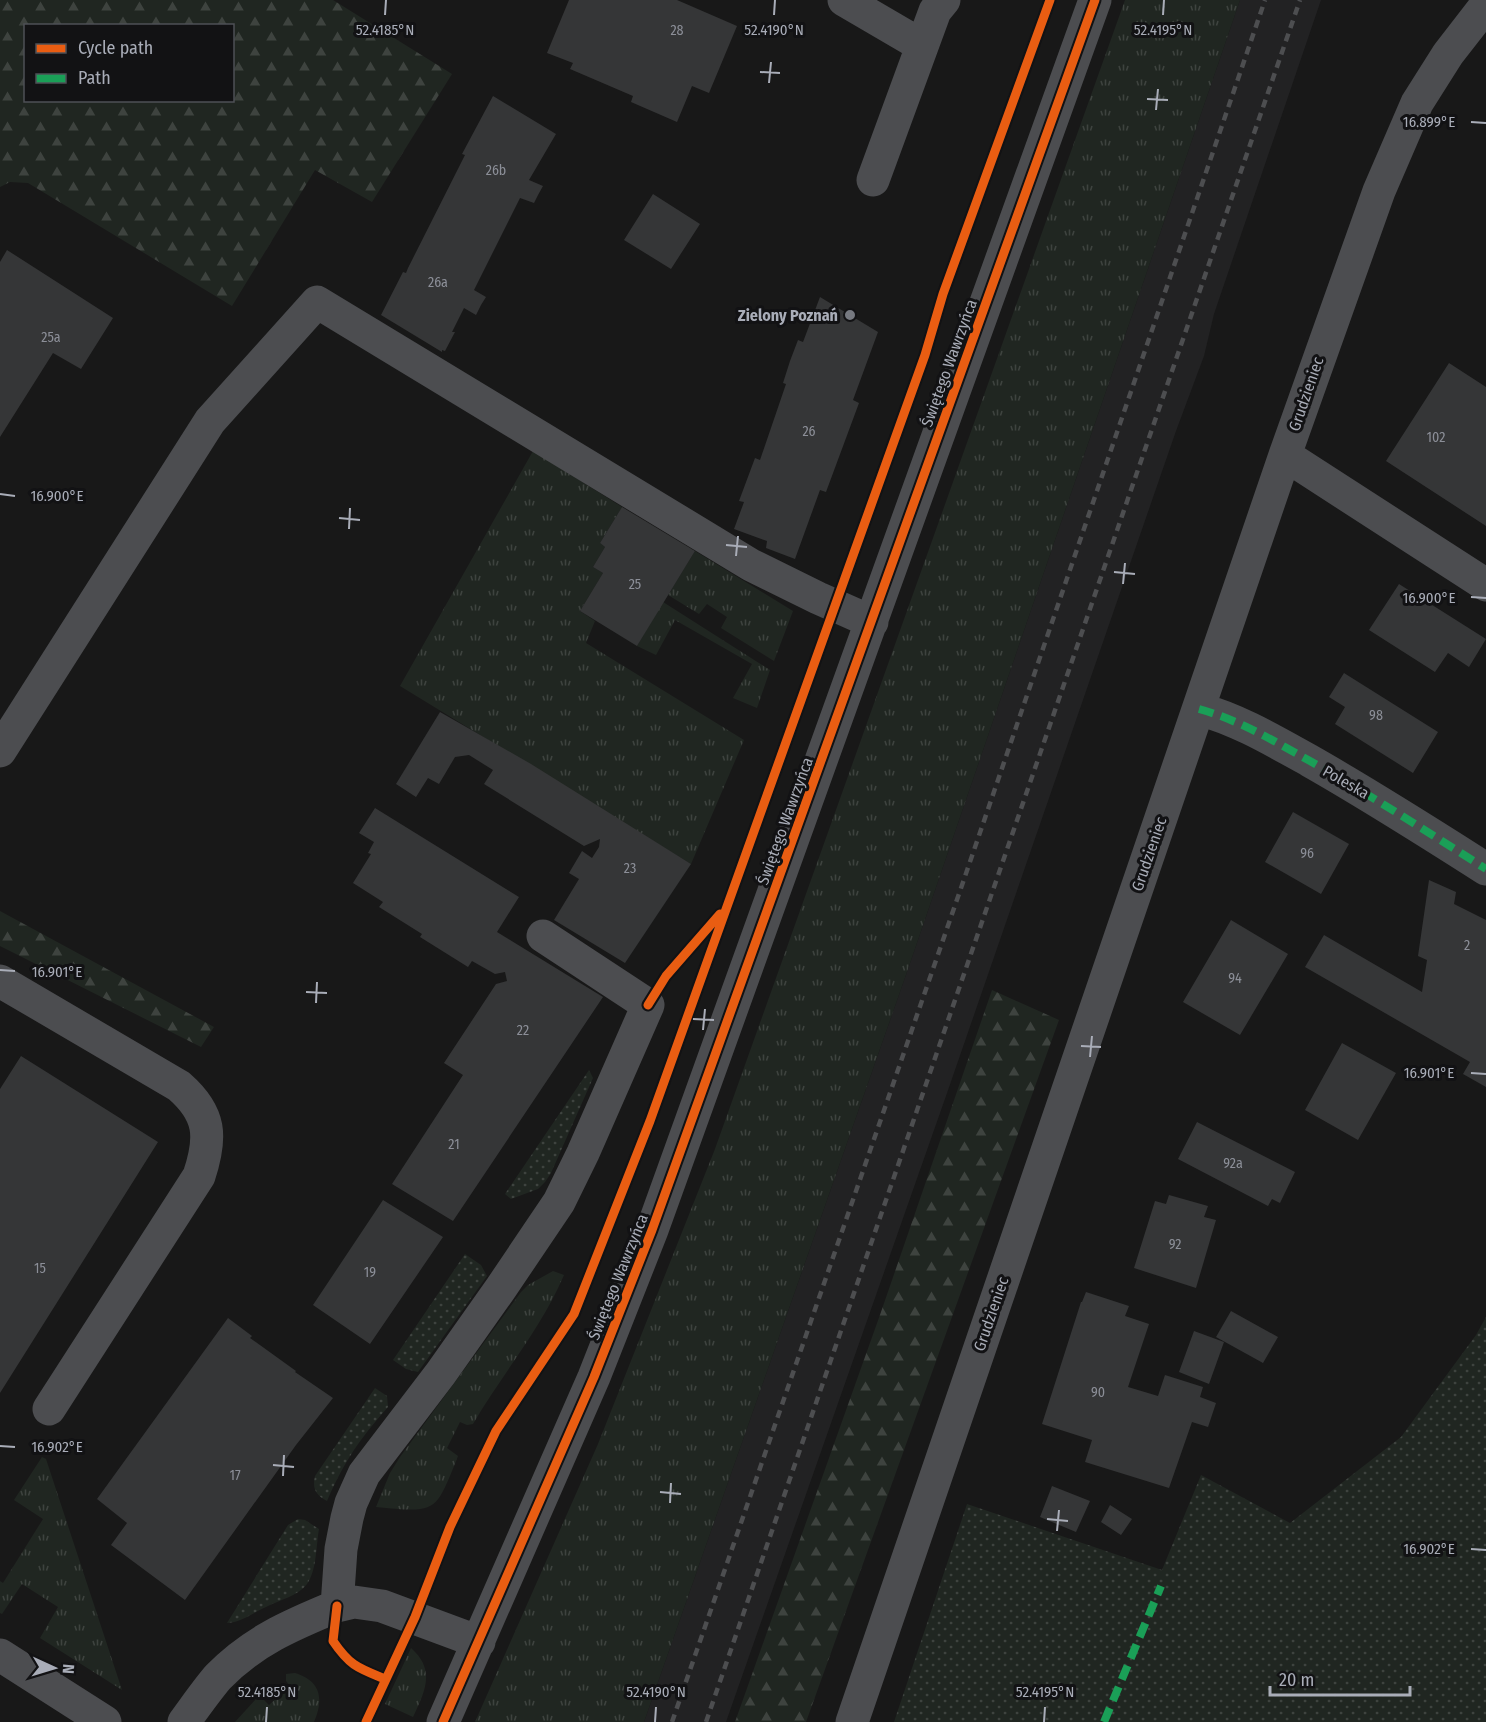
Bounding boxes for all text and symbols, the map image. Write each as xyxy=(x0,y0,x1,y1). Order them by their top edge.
text: 52.4185°N xyxy=(356,21,414,39)
text: 52.4190°N xyxy=(744,21,804,39)
text: 52.4195°N xyxy=(1134,21,1192,39)
house number: 28 xyxy=(670,22,684,39)
legend xyxy=(24,24,234,102)
text: Cycle path xyxy=(78,37,153,59)
text: Path xyxy=(78,67,111,89)
text: 16.899°E xyxy=(1403,113,1455,131)
house number: 26b xyxy=(486,162,506,179)
house number: 26a xyxy=(428,274,448,291)
street label: Świętego Wawrzyńca xyxy=(917,297,981,429)
place label: Zielony Poznań xyxy=(738,306,838,325)
marker: Zielony Poznań xyxy=(843,308,857,322)
house number: 25a xyxy=(41,329,61,346)
street label: Grudzieniec xyxy=(1284,354,1328,434)
house number: 26 xyxy=(802,423,816,440)
house number: 102 xyxy=(1427,429,1445,446)
text: 16.900°E xyxy=(30,487,84,505)
house number: 25 xyxy=(629,576,641,593)
text: 16.900°E xyxy=(1402,589,1456,607)
house number: 98 xyxy=(1369,707,1383,724)
street label: Świętego Wawrzyńca xyxy=(753,755,817,887)
street label: Poleska xyxy=(1319,761,1373,803)
street label: Grudzieniec xyxy=(1127,814,1171,894)
house number: 96 xyxy=(1300,845,1314,862)
house number: 23 xyxy=(624,860,636,877)
house number: 2 xyxy=(1464,937,1470,954)
text: 16.901°E xyxy=(32,963,82,981)
house number: 94 xyxy=(1228,970,1242,987)
house number: 22 xyxy=(517,1022,529,1039)
text: 16.901°E xyxy=(1404,1064,1454,1082)
house number: 21 xyxy=(448,1136,460,1153)
house number: 92a xyxy=(1223,1155,1243,1172)
street label: Świętego Wawrzyńca xyxy=(584,1211,652,1343)
house number: 92 xyxy=(1169,1236,1181,1253)
house number: 15 xyxy=(34,1260,46,1277)
house number: 19 xyxy=(364,1264,376,1281)
street label: Grudzieniec xyxy=(969,1274,1013,1354)
house number: 90 xyxy=(1091,1384,1105,1401)
text: 16.902°E xyxy=(31,1438,83,1456)
house number: 17 xyxy=(229,1467,241,1484)
text: 16.902°E xyxy=(1403,1540,1455,1558)
north arrow xyxy=(24,1638,84,1698)
scale bar xyxy=(1270,1659,1410,1697)
text: N xyxy=(59,1664,78,1674)
text: 20 m xyxy=(1279,1669,1314,1691)
text: 52.4185°N xyxy=(238,1683,296,1701)
text: 52.4190°N xyxy=(626,1683,686,1701)
text: 52.4195°N xyxy=(1016,1683,1074,1701)

